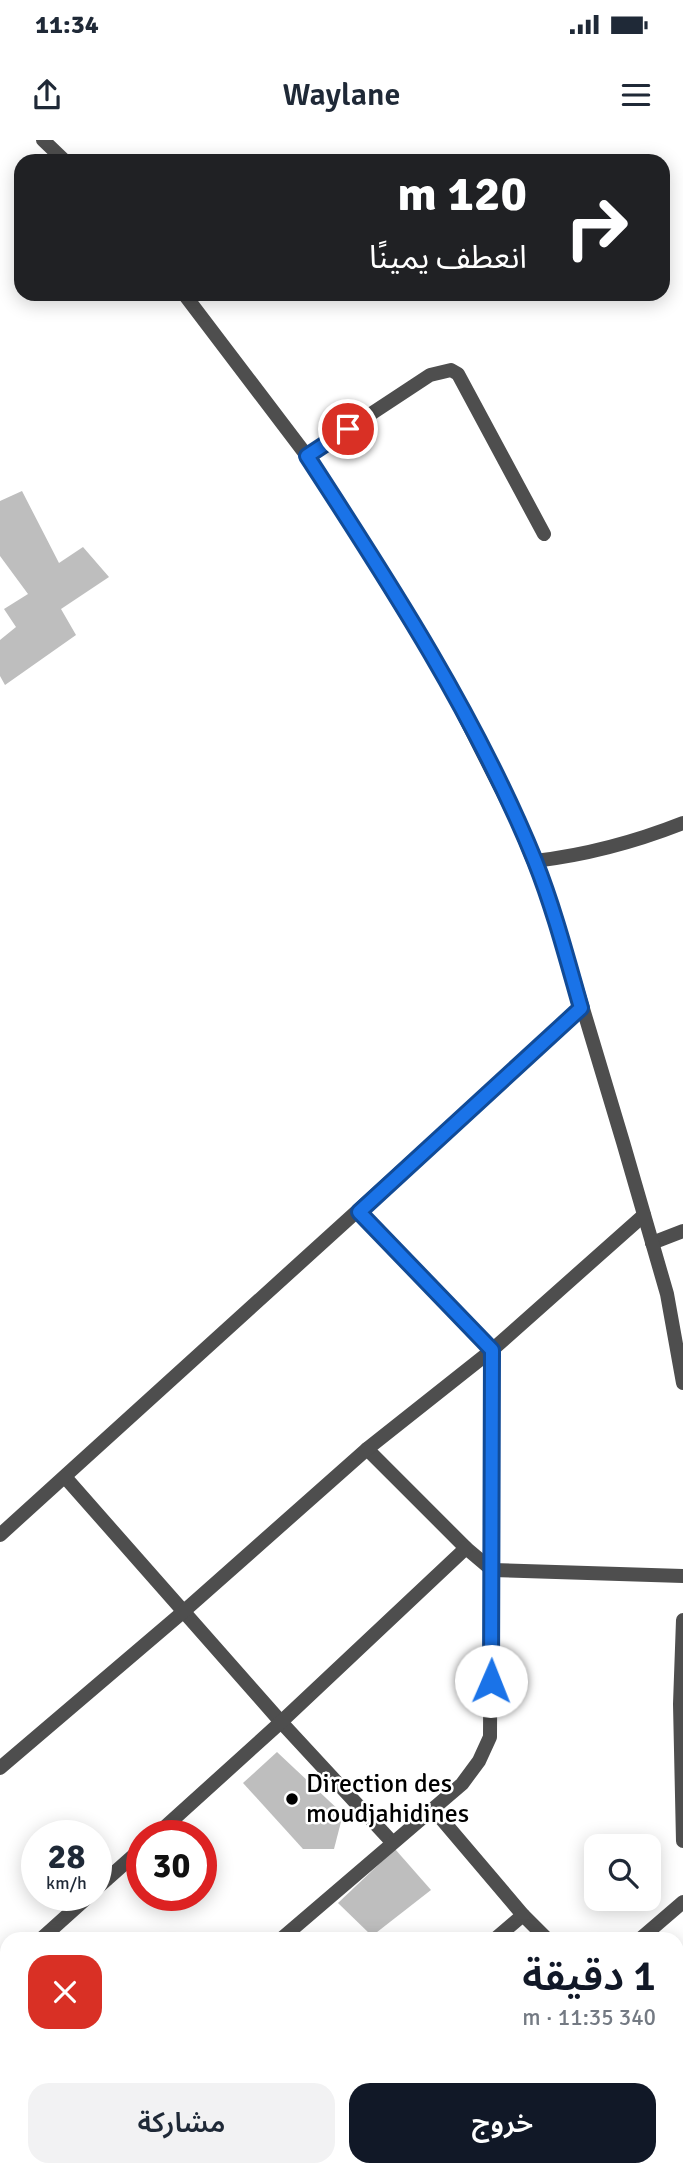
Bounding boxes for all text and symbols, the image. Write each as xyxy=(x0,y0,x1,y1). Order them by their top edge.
text: 11:34 xyxy=(35,9,99,41)
text: Waylane xyxy=(283,75,400,114)
icon: share xyxy=(28,76,66,114)
icon: menu xyxy=(617,76,655,114)
text: 120 m xyxy=(397,164,527,224)
icon: right xyxy=(551,182,642,273)
text: انعطف يمينًا xyxy=(369,238,527,277)
pin xyxy=(318,399,378,459)
icon: arrive xyxy=(329,410,367,448)
position arrow xyxy=(454,1644,528,1718)
place label: Direction des moudjahidines xyxy=(306,1768,469,1830)
marker: Direction des moudjahidines xyxy=(284,1791,300,1807)
speed limit sign: 30 xyxy=(126,1820,217,1911)
map controls xyxy=(584,1834,661,1911)
button: search xyxy=(584,1834,661,1911)
text: 28 xyxy=(48,1835,85,1878)
text: km/h xyxy=(46,1872,87,1894)
text: 1 دقيقة xyxy=(522,1951,656,2002)
button: close xyxy=(28,1955,102,2029)
text: 340 m · 11:35 xyxy=(522,2003,656,2032)
button: مشاركة xyxy=(28,2083,335,2163)
button: خروج xyxy=(349,2083,656,2163)

